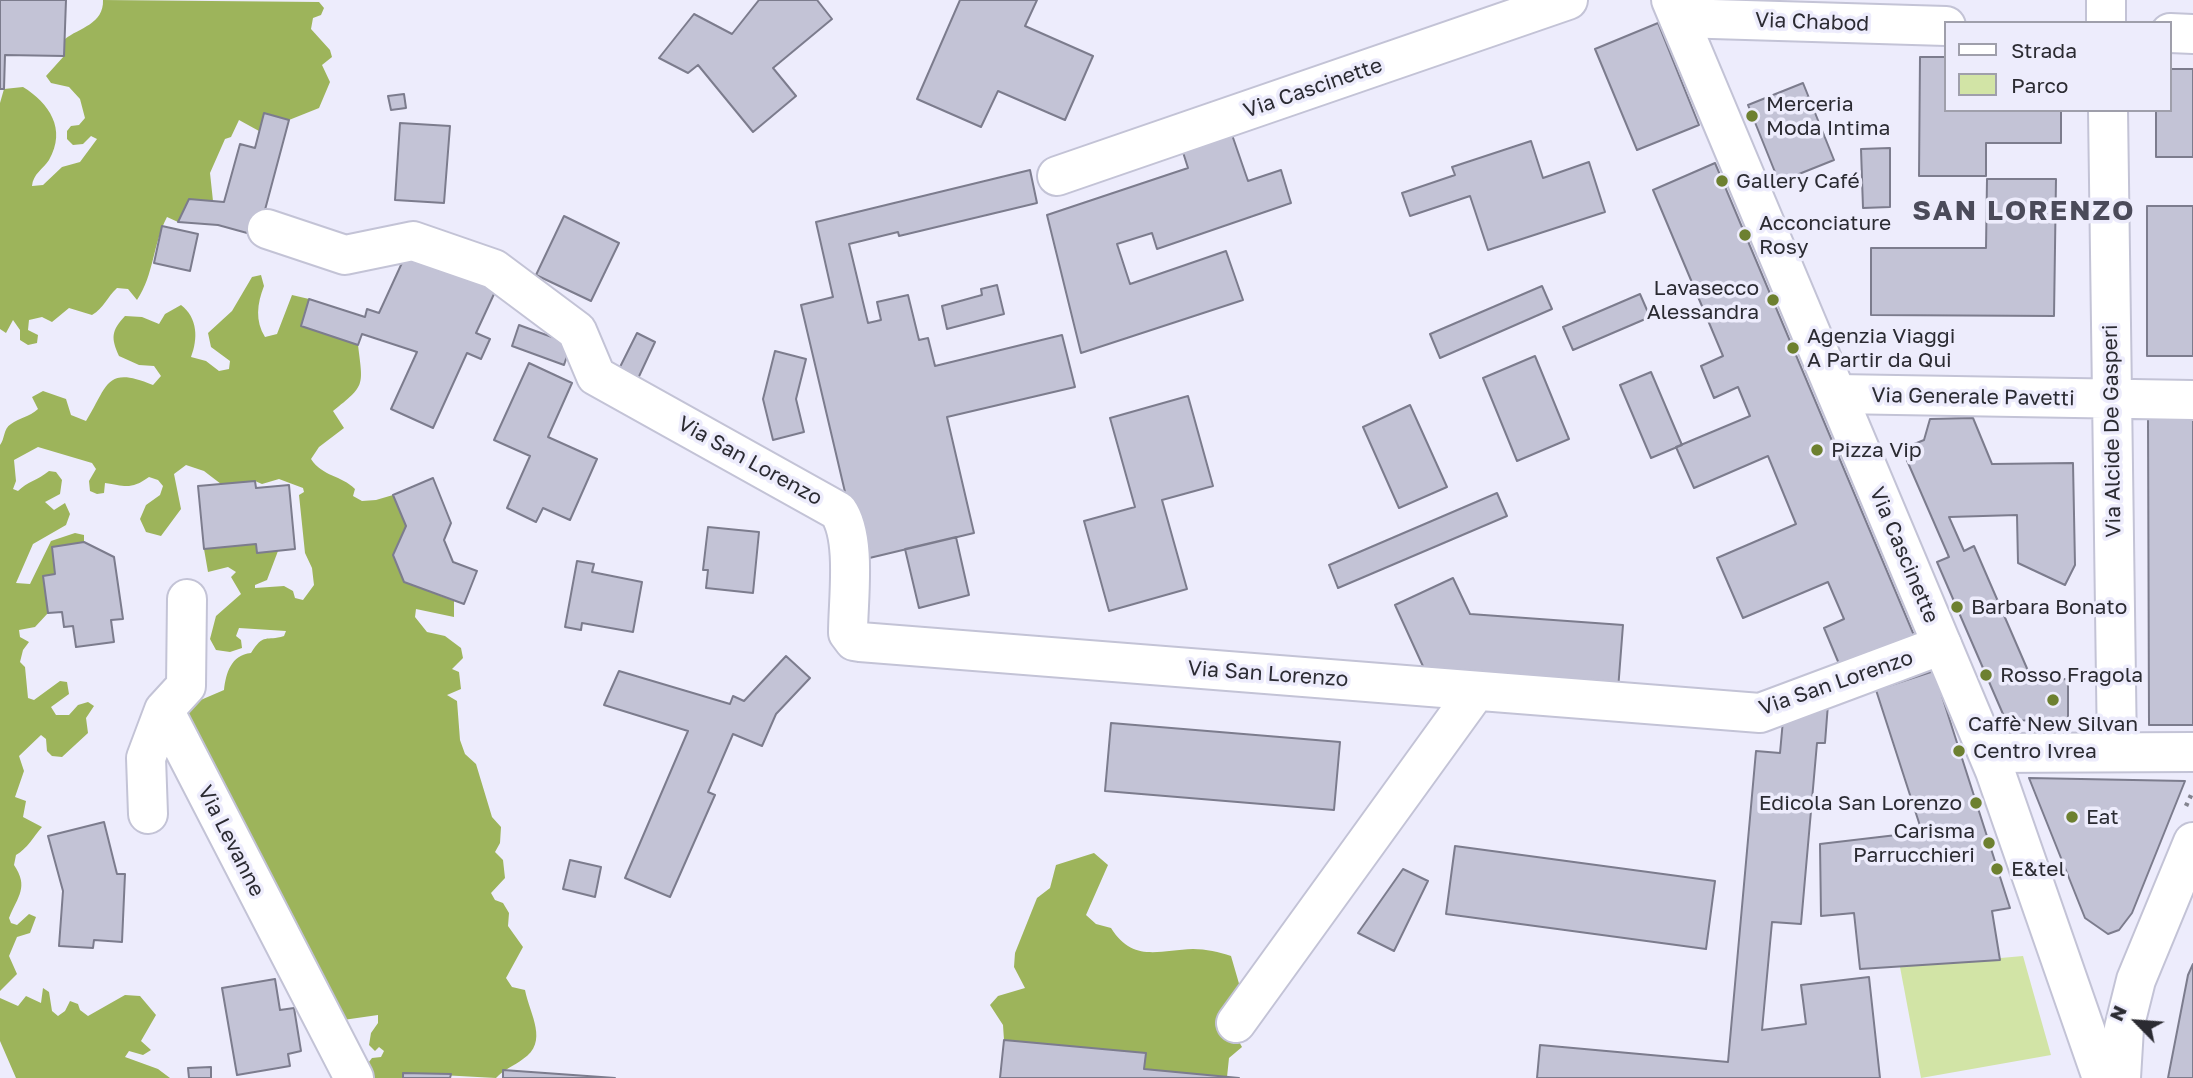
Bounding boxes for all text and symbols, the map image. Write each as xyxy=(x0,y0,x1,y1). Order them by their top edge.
street label: Via Chabod xyxy=(1754,7,1870,37)
legend xyxy=(1944,21,2172,112)
text: Strada xyxy=(2011,37,2077,63)
street label: Via Cascinette xyxy=(1240,52,1386,124)
text: Parco xyxy=(2011,72,2068,98)
place label: Merceria Moda Intima xyxy=(1766,91,1890,141)
marker: Merceria Moda Intima xyxy=(1744,108,1760,124)
place label: Gallery Café xyxy=(1736,168,1860,194)
marker: Gallery Café xyxy=(1714,173,1730,189)
district label: SAN LORENZO xyxy=(1914,194,2134,228)
place label: Acconciature Rosy xyxy=(1759,210,1891,260)
marker: Acconciature Rosy xyxy=(1737,227,1753,243)
place label: Lavasecco Alessandra xyxy=(1647,275,1759,325)
marker: Lavasecco Alessandra xyxy=(1765,292,1781,308)
place label: Agenzia Viaggi A Partir da Qui xyxy=(1807,323,1955,373)
street label: Via Alcide De Gasperi xyxy=(2098,324,2126,538)
marker: Agenzia Viaggi A Partir da Qui xyxy=(1785,340,1801,356)
street label: Via Generale Pavetti xyxy=(1871,383,2075,411)
street label: Via San Lorenzo xyxy=(673,411,827,511)
place label: Pizza Vip xyxy=(1831,437,1922,463)
marker: Pizza Vip xyxy=(1809,442,1825,458)
street label: Via Cascinette xyxy=(1864,483,1944,627)
place label: Barbara Bonato xyxy=(1971,594,2127,620)
marker: Barbara Bonato xyxy=(1949,599,1965,615)
street label: Via San Lorenzo xyxy=(1756,645,1916,721)
street label: Via San Lorenzo xyxy=(1187,656,1349,692)
place label: Rosso Fragola xyxy=(2000,662,2143,688)
marker: Rosso Fragola xyxy=(1978,667,1994,683)
marker: Caffè New Silvan xyxy=(2045,692,2061,708)
place label: Caffè New Silvan xyxy=(1968,711,2138,737)
place label: Centro Ivrea xyxy=(1973,738,2097,764)
marker: Centro Ivrea xyxy=(1951,743,1967,759)
street label: Via Levanne xyxy=(192,781,270,901)
place label: Edicola San Lorenzo xyxy=(1759,790,1962,816)
marker: Edicola San Lorenzo xyxy=(1968,795,1984,811)
place label: Eat xyxy=(2086,804,2119,830)
marker: Eat xyxy=(2064,809,2080,825)
place label: Carisma Parrucchieri xyxy=(1853,818,1975,868)
marker: Carisma Parrucchieri xyxy=(1981,835,1997,851)
place label: E&tel xyxy=(2011,856,2065,882)
marker: E&tel xyxy=(1989,861,2005,877)
north arrow xyxy=(2102,987,2172,1057)
text: N xyxy=(2104,1002,2131,1024)

